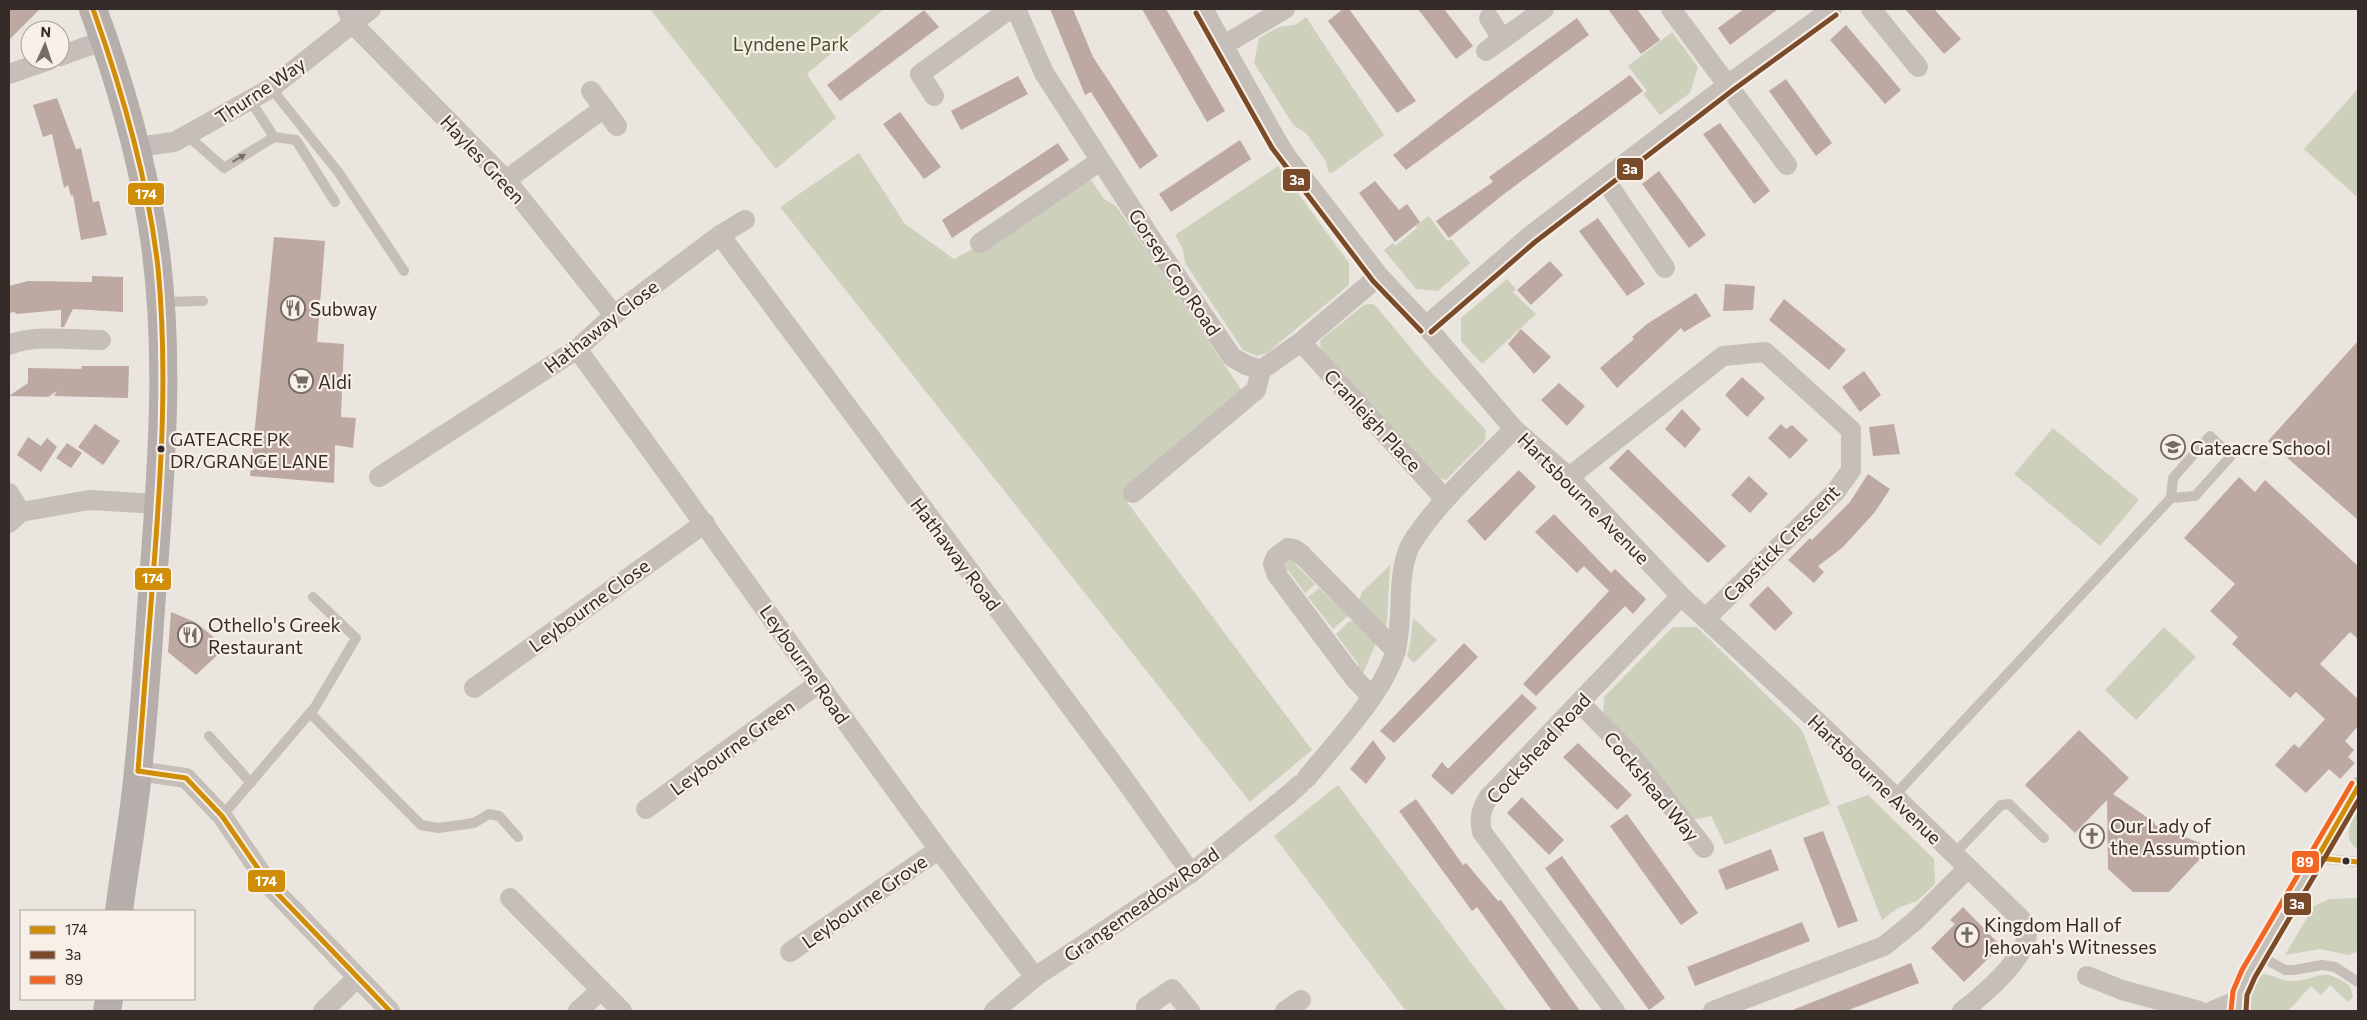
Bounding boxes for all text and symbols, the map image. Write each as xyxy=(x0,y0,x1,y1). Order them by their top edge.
north arrow xyxy=(20,20,70,70)
text: N xyxy=(40,23,51,40)
park label: Lyndene Park xyxy=(733,32,849,55)
street label: Thurne Way xyxy=(211,51,310,129)
street label: Hayles Green xyxy=(436,110,530,208)
one-way arrow xyxy=(233,153,246,163)
line badge: 3a xyxy=(1616,157,1644,181)
text: 3a xyxy=(1622,160,1638,177)
line badge: 3a xyxy=(1282,168,1311,192)
text: 3a xyxy=(1289,171,1305,188)
line badge: 174 xyxy=(127,182,165,206)
text: 174 xyxy=(135,185,157,202)
street label: Gorsey Cop Road xyxy=(1124,204,1226,340)
street label: Hathaway Close xyxy=(539,274,663,378)
restaurant icon: Subway xyxy=(280,295,306,321)
place label: Subway xyxy=(310,297,377,320)
street label: Cranleigh Place xyxy=(1320,364,1426,476)
supermarket icon: Aldi xyxy=(288,368,314,394)
place label: Aldi xyxy=(318,370,352,393)
street label: Hartsbourne Avenue xyxy=(1513,427,1655,569)
place label: GATEACRE PK DR/GRANGE LANE xyxy=(170,428,328,472)
school or university icon: Gateacre School xyxy=(2160,434,2186,460)
place label: Gateacre School xyxy=(2190,436,2331,459)
marker: GATEACRE PK DR/GRANGE LANE xyxy=(156,444,166,454)
street label: Capstick Crescent xyxy=(1718,480,1844,606)
street label: Hathaway Road xyxy=(906,493,1006,615)
street label: Leybourne Close xyxy=(524,554,654,656)
line badge: 174 xyxy=(134,567,172,591)
text: 174 xyxy=(142,569,164,586)
street label: Leybourne Road xyxy=(755,600,855,728)
place label: Othello's Greek Restaurant xyxy=(208,613,341,658)
restaurant icon: Othello's Greek Restaurant xyxy=(177,622,203,648)
street label: Cockshead Road xyxy=(1481,688,1595,808)
street label: Leybourne Green xyxy=(665,694,799,800)
street label: Hartsbourne Avenue xyxy=(1803,709,1947,849)
street label: Cockshead Way xyxy=(1599,726,1705,846)
place label: Our Lady of the Assumption xyxy=(2110,814,2246,859)
church icon: Our Lady of the Assumption xyxy=(2079,823,2105,849)
street label: Grangemeadow Road xyxy=(1059,842,1223,966)
street label: Leybourne Grove xyxy=(797,849,931,953)
line badge: 89 xyxy=(2291,850,2320,874)
text: 89 xyxy=(2296,853,2314,870)
unlabelled marker xyxy=(2341,856,2351,866)
line badge: 174 xyxy=(247,869,286,893)
text: 174 xyxy=(255,872,277,889)
line badge: 3a xyxy=(2283,892,2312,916)
text: 3a xyxy=(2289,895,2305,912)
legend xyxy=(20,910,195,1000)
place label: Kingdom Hall of Jehovah's Witnesses xyxy=(1984,913,2157,958)
text: 174 xyxy=(65,920,87,938)
church icon: Kingdom Hall of Jehovah's Witnesses xyxy=(1954,922,1980,948)
text: 3a xyxy=(65,945,81,963)
text: 89 xyxy=(65,970,83,988)

